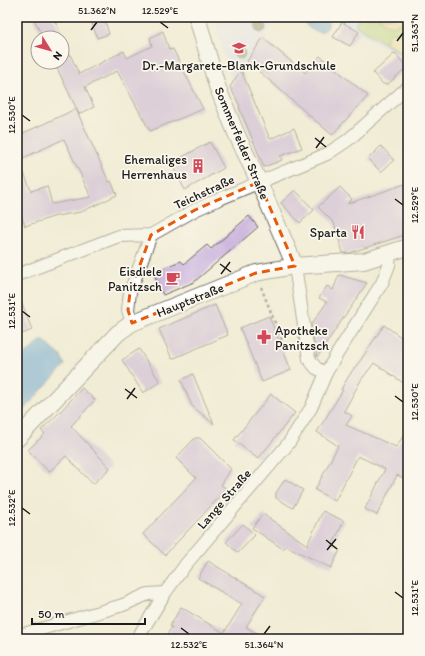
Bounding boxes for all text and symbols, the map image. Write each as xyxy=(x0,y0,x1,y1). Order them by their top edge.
text: 51.362°N xyxy=(78,4,116,17)
text: 12.529°E xyxy=(142,4,179,17)
text: 51.363°N xyxy=(408,14,421,52)
north arrow xyxy=(30,30,70,70)
school or university icon: Dr.-Margarete-Blank-Grundschule xyxy=(231,40,247,56)
text: N xyxy=(50,49,65,63)
place label: Dr.-Margarete-Blank-Grundschule xyxy=(142,58,336,73)
street label: Sommerfelder Straße xyxy=(211,84,273,202)
text: 12.530°E xyxy=(5,96,18,134)
place label: Ehemaliges Herrenhaus xyxy=(121,152,187,182)
building icon: Ehemaliges Herrenhaus xyxy=(190,158,206,174)
street label: Teichstraße xyxy=(171,172,237,212)
text: 12.529°E xyxy=(408,186,421,223)
restaurant icon: Sparta xyxy=(350,224,366,240)
place label: Sparta xyxy=(310,225,348,240)
place label: Eisdiele Panitzsch xyxy=(108,264,162,294)
cafe icon: Eisdiele Panitzsch xyxy=(165,270,181,286)
street label: Hauptstraße xyxy=(154,280,226,320)
text: 12.531°E xyxy=(5,292,18,329)
place label: Apotheke Panitzsch xyxy=(275,323,329,353)
pharmacy icon: Apotheke Panitzsch xyxy=(256,329,272,345)
text: 12.530°E xyxy=(408,383,421,421)
street label: Lange Straße xyxy=(194,466,254,532)
text: 12.532°E xyxy=(5,489,18,526)
text: 12.531°E xyxy=(408,579,421,616)
scale bar xyxy=(32,600,145,626)
text: 50 m xyxy=(38,607,64,621)
text: 12.532°E xyxy=(171,638,208,651)
text: 51.364°N xyxy=(245,638,284,651)

